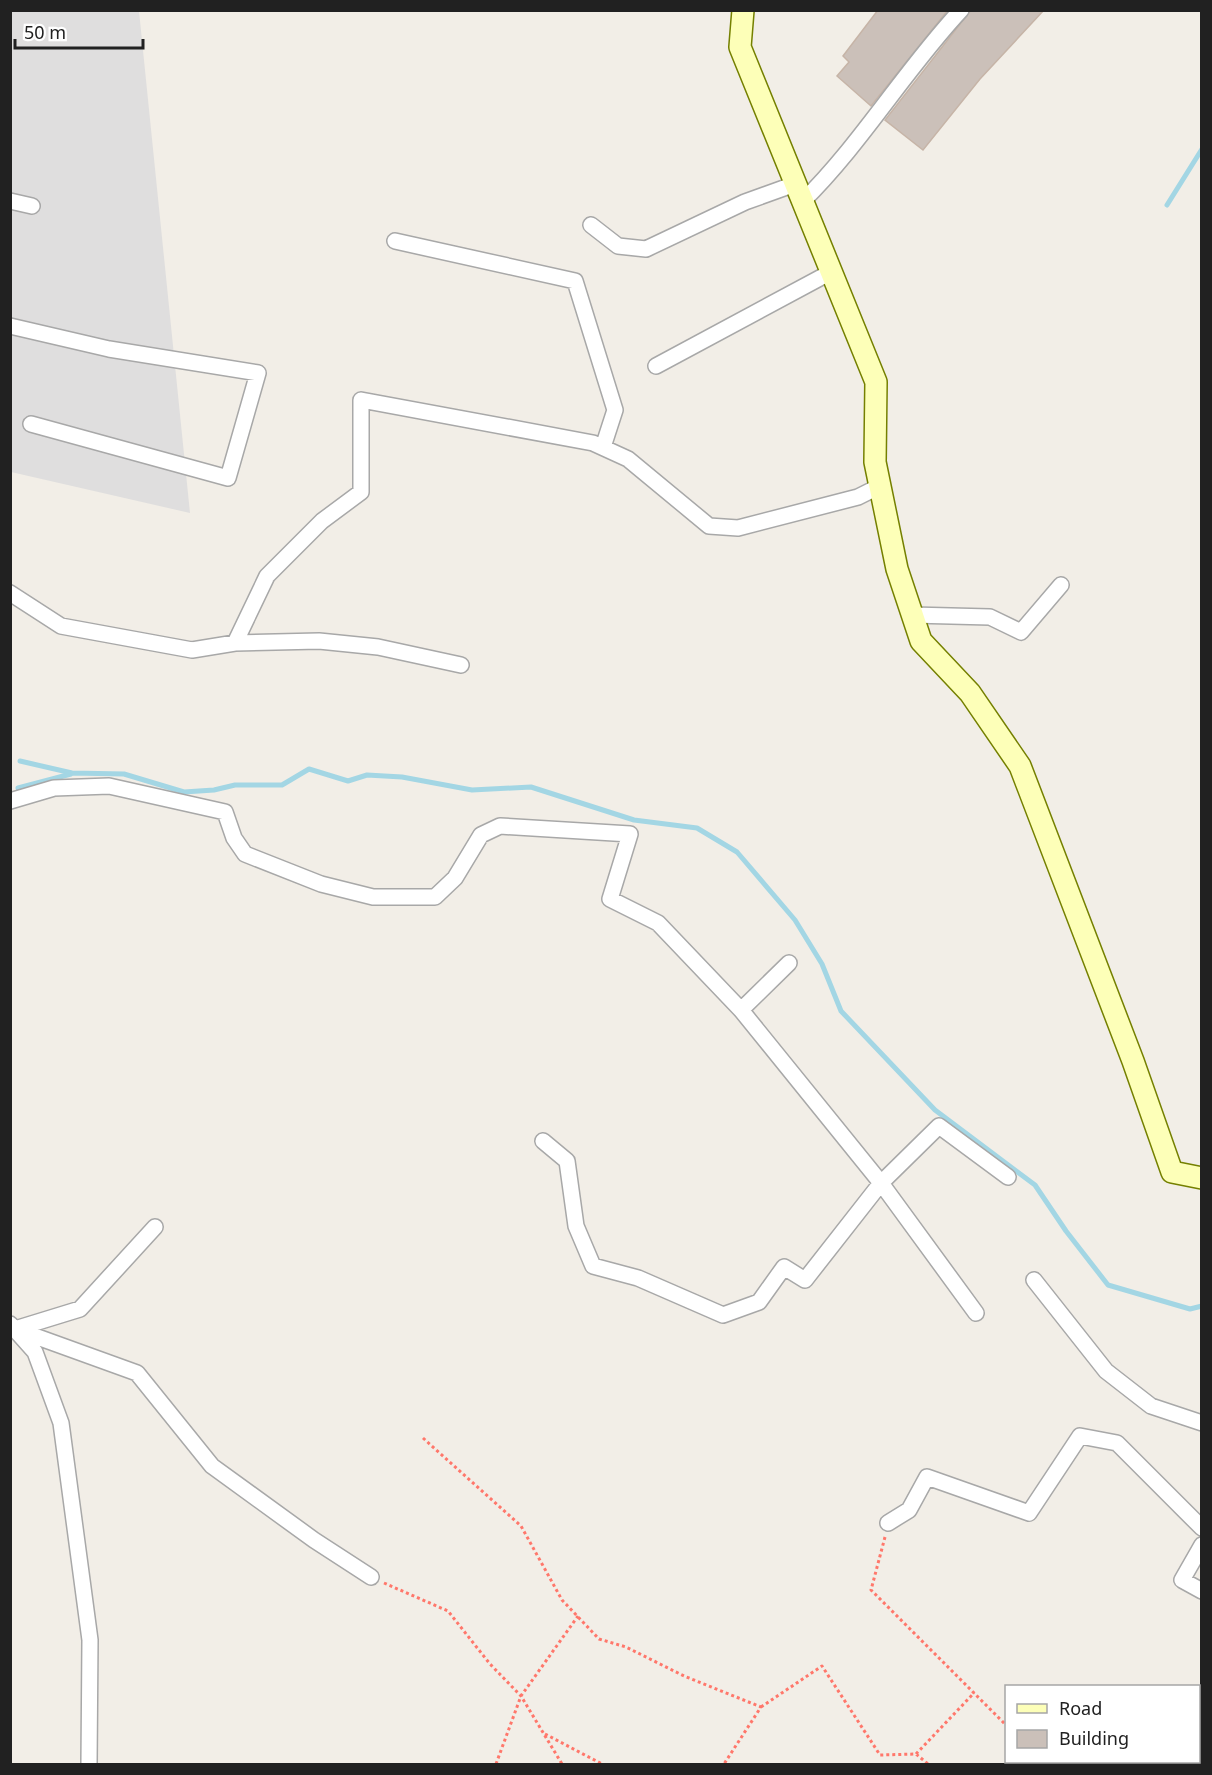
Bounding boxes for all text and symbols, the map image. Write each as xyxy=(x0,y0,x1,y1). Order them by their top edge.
scale bar xyxy=(15,12,142,50)
text: 50 m xyxy=(24,20,66,44)
legend xyxy=(1005,1685,1200,1763)
text: Road xyxy=(1059,1696,1102,1720)
text: Building xyxy=(1059,1726,1129,1750)

